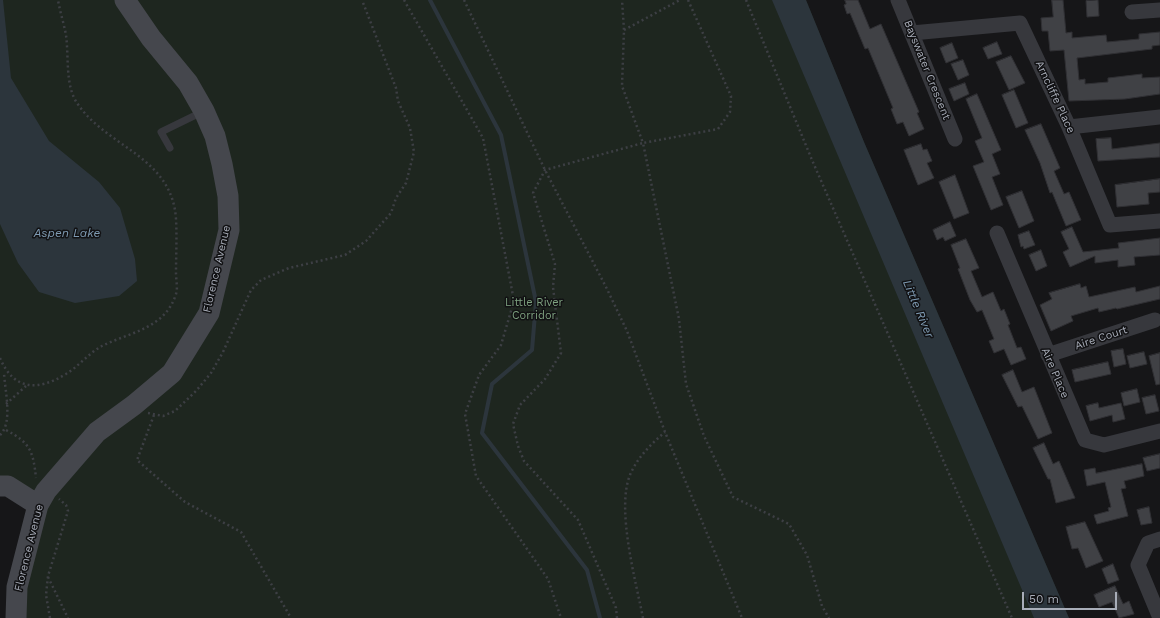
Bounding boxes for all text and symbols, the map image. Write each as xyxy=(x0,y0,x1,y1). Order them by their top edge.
street label: Bayswater Crescent xyxy=(901,18,953,122)
street label: Arncliffe Place xyxy=(1032,59,1078,135)
street label: Florence Avenue xyxy=(201,224,233,314)
water label: Aspen Lake xyxy=(34,226,100,240)
water label: Little River xyxy=(899,278,937,340)
park label: Little River Corridor xyxy=(505,296,563,322)
street label: Aire Court xyxy=(1073,323,1129,353)
street label: Aire Place xyxy=(1038,346,1072,400)
street label: Florence Avenue xyxy=(12,503,46,593)
scale bar xyxy=(1024,584,1119,610)
text: 50 m xyxy=(1029,592,1059,606)

